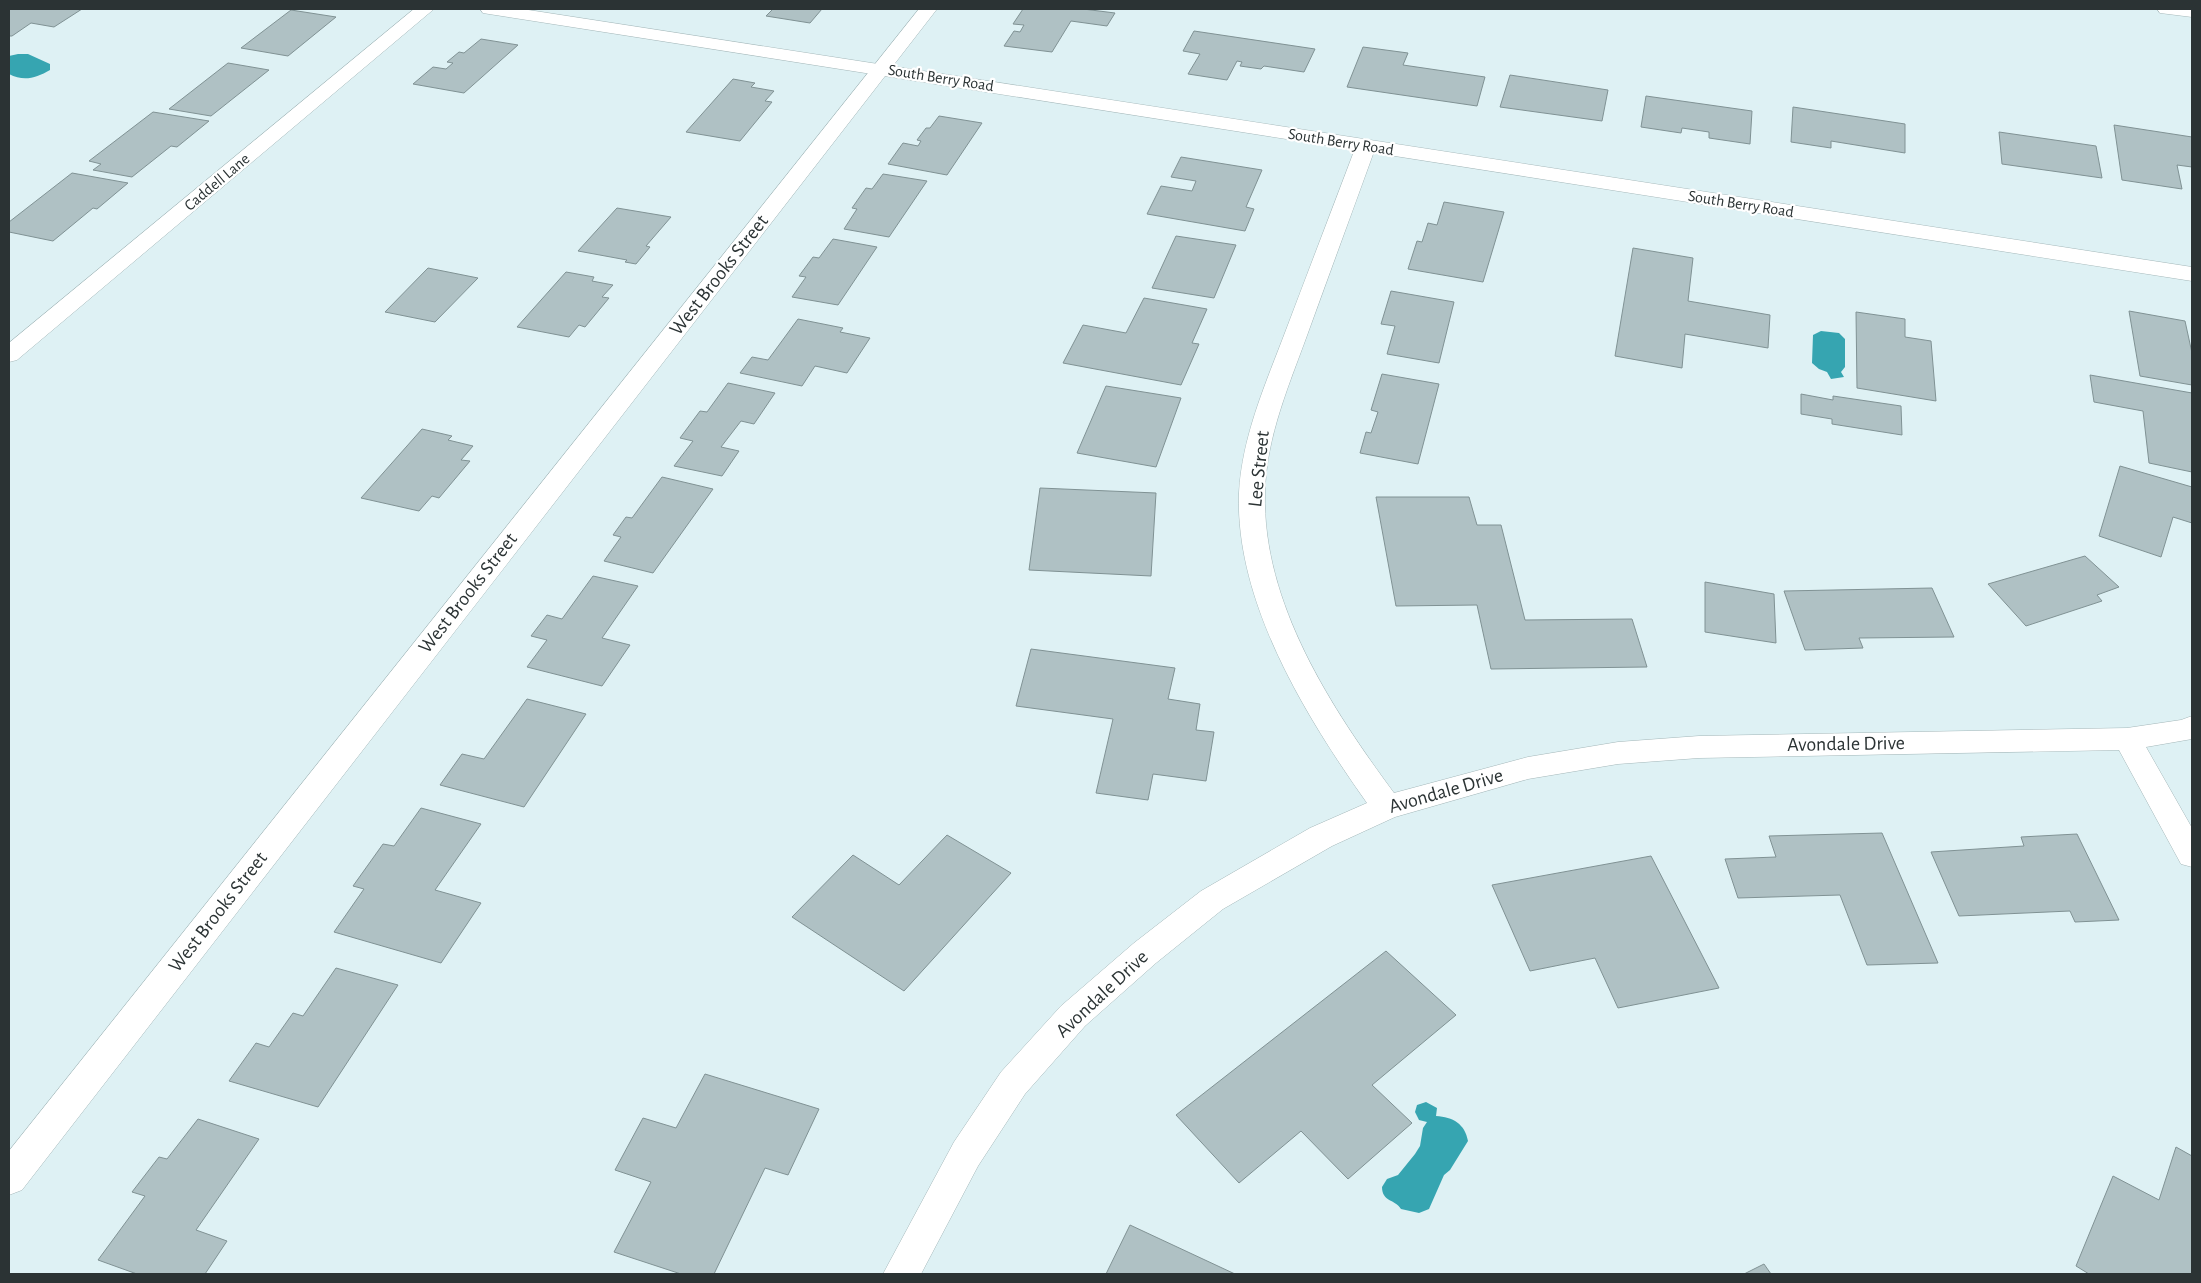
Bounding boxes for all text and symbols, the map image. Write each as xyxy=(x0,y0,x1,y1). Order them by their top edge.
street label: South Berry Road xyxy=(887,62,995,95)
street label: South Berry Road xyxy=(1287,126,1395,159)
street label: Caddell Lane xyxy=(181,150,253,214)
street label: South Berry Road xyxy=(1687,188,1795,221)
street label: West Brooks Street xyxy=(666,211,772,339)
street label: Lee Street xyxy=(1245,429,1273,508)
street label: West Brooks Street xyxy=(415,529,521,657)
street label: Avondale Drive xyxy=(1787,733,1905,755)
street label: Avondale Drive xyxy=(1387,765,1505,817)
street label: West Brooks Street xyxy=(165,848,271,976)
street label: Avondale Drive xyxy=(1052,946,1152,1042)

